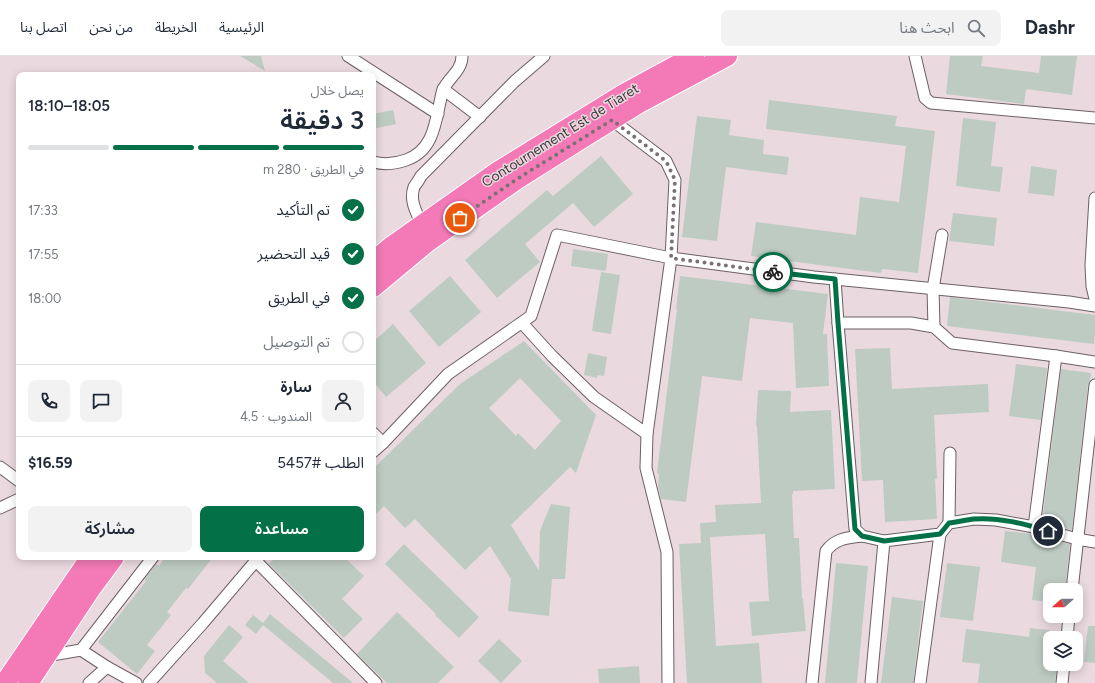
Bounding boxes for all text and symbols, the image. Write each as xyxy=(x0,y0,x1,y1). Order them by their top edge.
search box xyxy=(721,10,1001,46)
text: Dashr xyxy=(1025,16,1075,39)
icon: search xyxy=(965,17,987,39)
text: اتصل بنا xyxy=(20,19,67,36)
text: من نحن xyxy=(89,19,133,36)
text: الخريطة xyxy=(155,19,197,36)
text: الرئيسية xyxy=(219,19,264,36)
text: ابحث هنا xyxy=(899,19,955,37)
street label: Contournement Est de Tiaret xyxy=(479,80,642,191)
text: يصل خلال xyxy=(311,83,364,98)
text: 18:05–18:10 xyxy=(28,97,110,115)
text: 3 دقيقة xyxy=(280,104,364,136)
text: في الطريق · 280 m xyxy=(263,162,364,177)
icon: check xyxy=(342,199,364,221)
text: تم التأكيد xyxy=(276,201,330,219)
pin xyxy=(443,201,477,235)
text: 17:33 xyxy=(28,203,58,218)
icon: bag xyxy=(449,207,471,229)
icon: check xyxy=(342,243,364,265)
text: قيد التحضير xyxy=(258,245,330,263)
text: 17:55 xyxy=(28,247,59,262)
courier xyxy=(753,252,793,292)
icon: bike xyxy=(762,261,784,283)
icon: check xyxy=(342,287,364,309)
text: في الطريق xyxy=(268,289,330,307)
text: 18:00 xyxy=(28,291,61,306)
text: تم التوصيل xyxy=(263,333,330,351)
text: سارة xyxy=(280,378,312,396)
button: phone xyxy=(28,380,70,422)
button: chat xyxy=(80,380,122,422)
button: person xyxy=(322,380,364,422)
text: المندوب · 4.5 xyxy=(240,409,312,424)
text: $16.59 xyxy=(28,454,72,472)
text: الطلب #5457 xyxy=(277,454,364,472)
button: مشاركة xyxy=(28,506,192,552)
button: مساعدة xyxy=(200,506,364,552)
pin xyxy=(1031,514,1065,548)
icon: home xyxy=(1037,520,1059,542)
north arrow xyxy=(1043,583,1083,623)
map controls xyxy=(1043,583,1083,671)
button: layers xyxy=(1043,631,1083,671)

